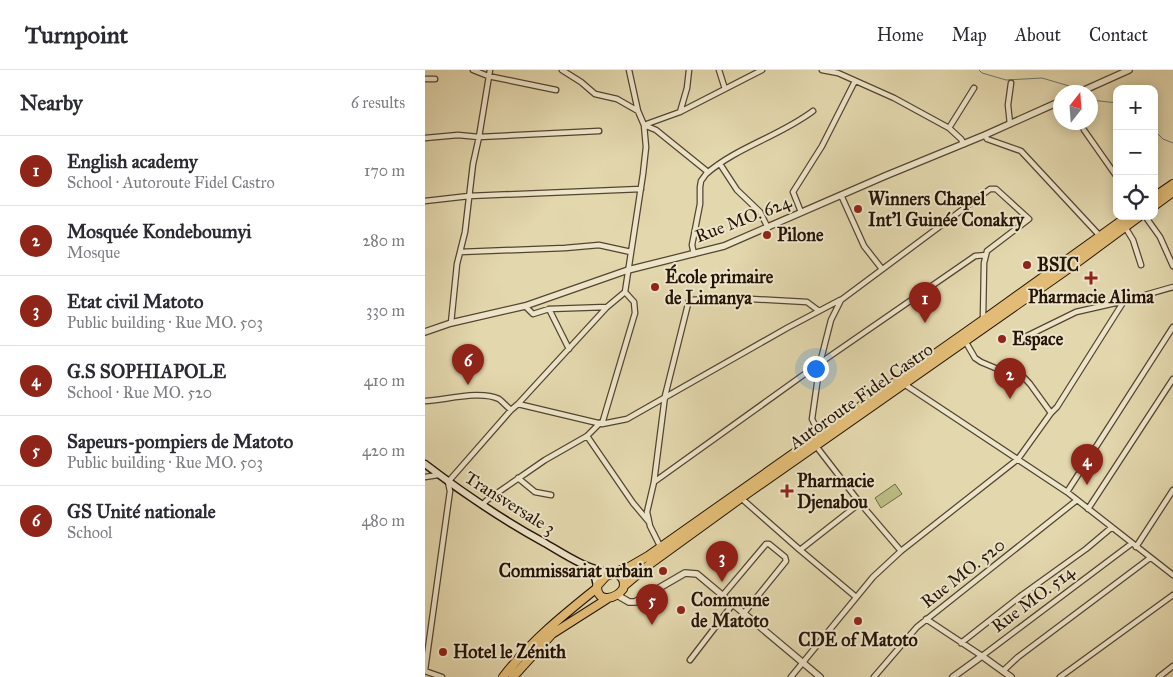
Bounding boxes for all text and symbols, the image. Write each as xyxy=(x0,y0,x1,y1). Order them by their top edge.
text: Turnpoint xyxy=(25,20,128,50)
text: Home xyxy=(877,24,924,46)
text: Map xyxy=(952,24,987,46)
text: About xyxy=(1015,24,1061,46)
text: Contact xyxy=(1089,24,1148,46)
north arrow xyxy=(1053,85,1098,130)
map controls xyxy=(1113,85,1158,220)
button: + xyxy=(1113,85,1158,130)
text: Nearby xyxy=(20,90,83,116)
text: 6 results xyxy=(351,93,405,112)
button: − xyxy=(1113,130,1158,175)
text: English academy xyxy=(67,150,198,173)
text: 1 xyxy=(33,161,39,180)
text: 170 m xyxy=(364,161,405,180)
text: School · Autoroute Fidel Castro xyxy=(67,173,275,192)
button: locate xyxy=(1113,175,1158,220)
place label: Winners Chapel Int'l Guinée Conakry xyxy=(868,188,1025,232)
street label: Rue MO. 624 xyxy=(692,190,795,247)
marker: Winners Chapel Int'l Guinée Conakry xyxy=(852,203,864,215)
text: Mosquée Kondeboumyi xyxy=(67,220,252,243)
place label: Pilone xyxy=(777,224,824,246)
marker: Pilone xyxy=(761,229,773,241)
text: 2 xyxy=(32,231,40,250)
text: 280 m xyxy=(362,231,405,250)
text: Mosque xyxy=(67,243,120,262)
place label: BSIC xyxy=(1037,254,1079,276)
marker: BSIC xyxy=(1021,259,1033,271)
place label: École primaire de Limanya xyxy=(665,263,774,310)
marker: Pharmacie Alima xyxy=(1085,272,1097,284)
marker: École primaire de Limanya xyxy=(649,281,661,293)
pin: 1 xyxy=(909,282,941,323)
place label: Pharmacie Alima xyxy=(1028,286,1154,308)
text: Etat civil Matoto xyxy=(67,290,203,313)
text: 3 xyxy=(33,301,39,320)
text: 330 m xyxy=(366,301,405,320)
text: Public building · Rue MO. 503 xyxy=(67,313,263,332)
place label: Espace xyxy=(1012,328,1064,351)
marker: Espace xyxy=(996,333,1008,345)
street label: Autoroute Fidel Castro xyxy=(784,338,937,455)
pin: 6 xyxy=(452,344,484,385)
your location xyxy=(803,356,829,382)
pin: 2 xyxy=(994,358,1026,399)
text: G.S SOPHIAPOLE xyxy=(67,360,226,383)
text: 4 xyxy=(32,371,40,390)
text: 410 m xyxy=(364,371,405,390)
text: School · Rue MO. 520 xyxy=(67,383,212,402)
text: Sapeurs-pompiers de Matoto xyxy=(67,430,293,453)
text: 5 xyxy=(32,441,40,460)
text: 420 m xyxy=(362,441,405,460)
pin: 4 xyxy=(1071,444,1103,485)
text: Public building · Rue MO. 503 xyxy=(67,453,263,472)
street label: Transversale 3 xyxy=(461,466,559,540)
place label: Pharmacie Djenabou xyxy=(797,470,875,514)
marker: Pharmacie Djenabou xyxy=(781,485,793,497)
text: GS Unité nationale xyxy=(67,500,216,523)
text: 6 xyxy=(32,511,40,530)
text: 480 m xyxy=(361,511,405,530)
text: School xyxy=(67,523,112,542)
street label: Rue MO. 520 xyxy=(917,533,1009,613)
pin: 3 xyxy=(706,541,738,582)
place label: Commissariat urbain xyxy=(499,560,653,582)
street label: Rue MO. 514 xyxy=(987,560,1080,637)
marker: Commissariat urbain xyxy=(657,565,669,577)
pin: 5 xyxy=(636,584,668,625)
place label: Commune de Matoto xyxy=(691,589,770,632)
marker: Commune de Matoto xyxy=(675,604,687,616)
marker: CDE of Matoto xyxy=(852,615,864,627)
place label: CDE of Matoto xyxy=(798,629,918,651)
place label: Hotel le Zénith xyxy=(453,641,567,663)
marker: Hotel le Zénith xyxy=(437,646,449,658)

